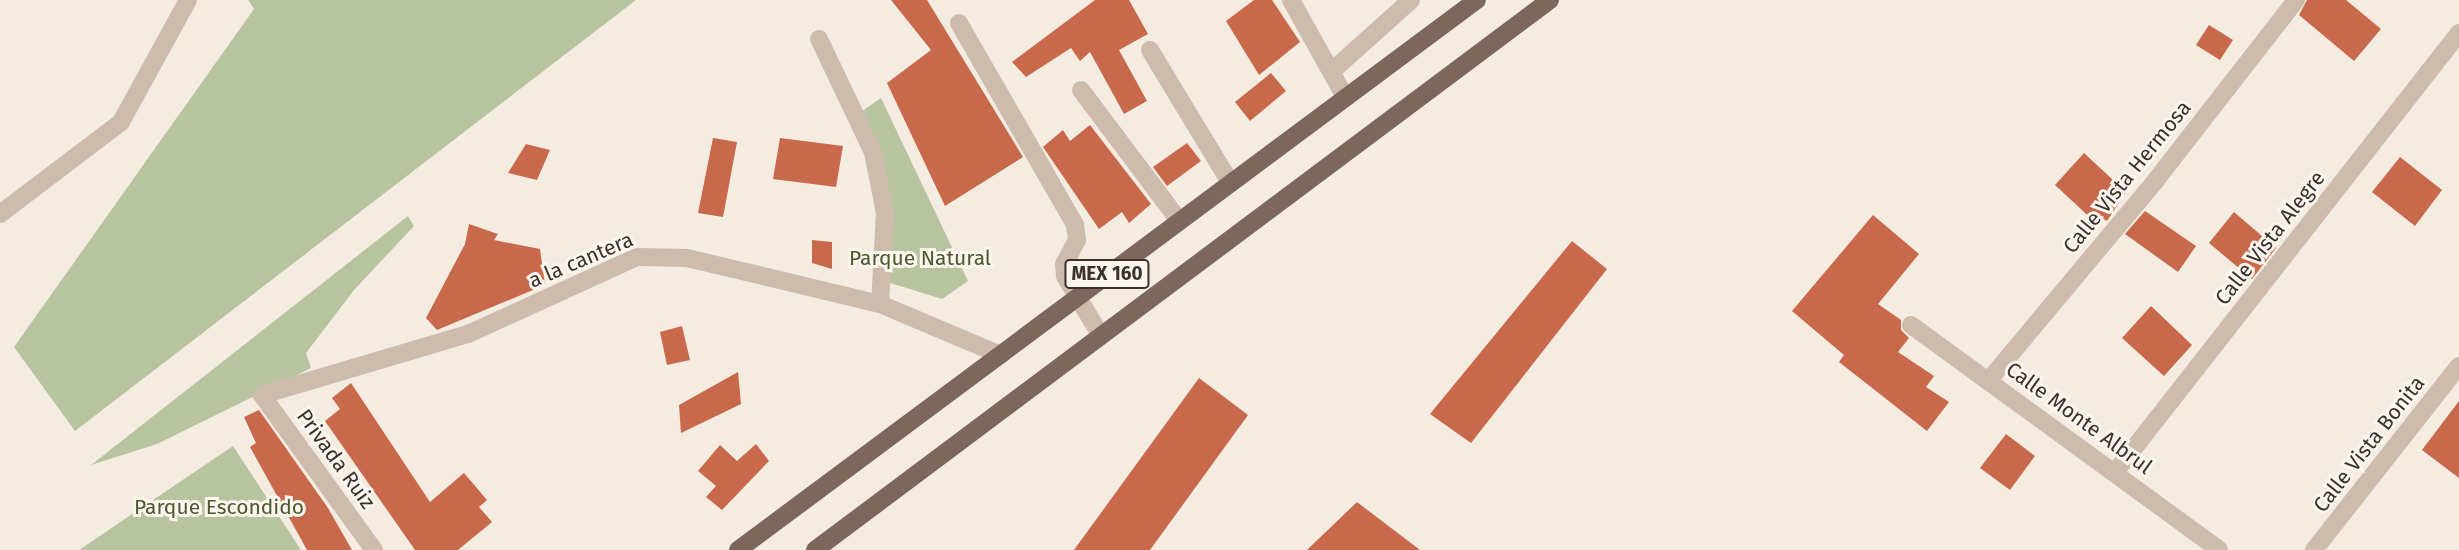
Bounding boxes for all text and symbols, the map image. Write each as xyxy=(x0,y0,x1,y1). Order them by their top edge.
street label: Calle Vista Hermosa xyxy=(2058,96,2196,258)
street label: Calle Vista Alegre xyxy=(2210,166,2330,310)
street label: a la cantera xyxy=(525,227,637,293)
park label: Parque Natural xyxy=(849,245,991,271)
road number: MEX 160 xyxy=(1063,258,1151,290)
street label: Calle Monte Albrul xyxy=(2001,357,2157,479)
street label: Calle Vista Bonita xyxy=(2308,371,2430,517)
street label: Privada Ruiz xyxy=(291,404,381,514)
park label: Parque Escondido xyxy=(134,494,304,520)

